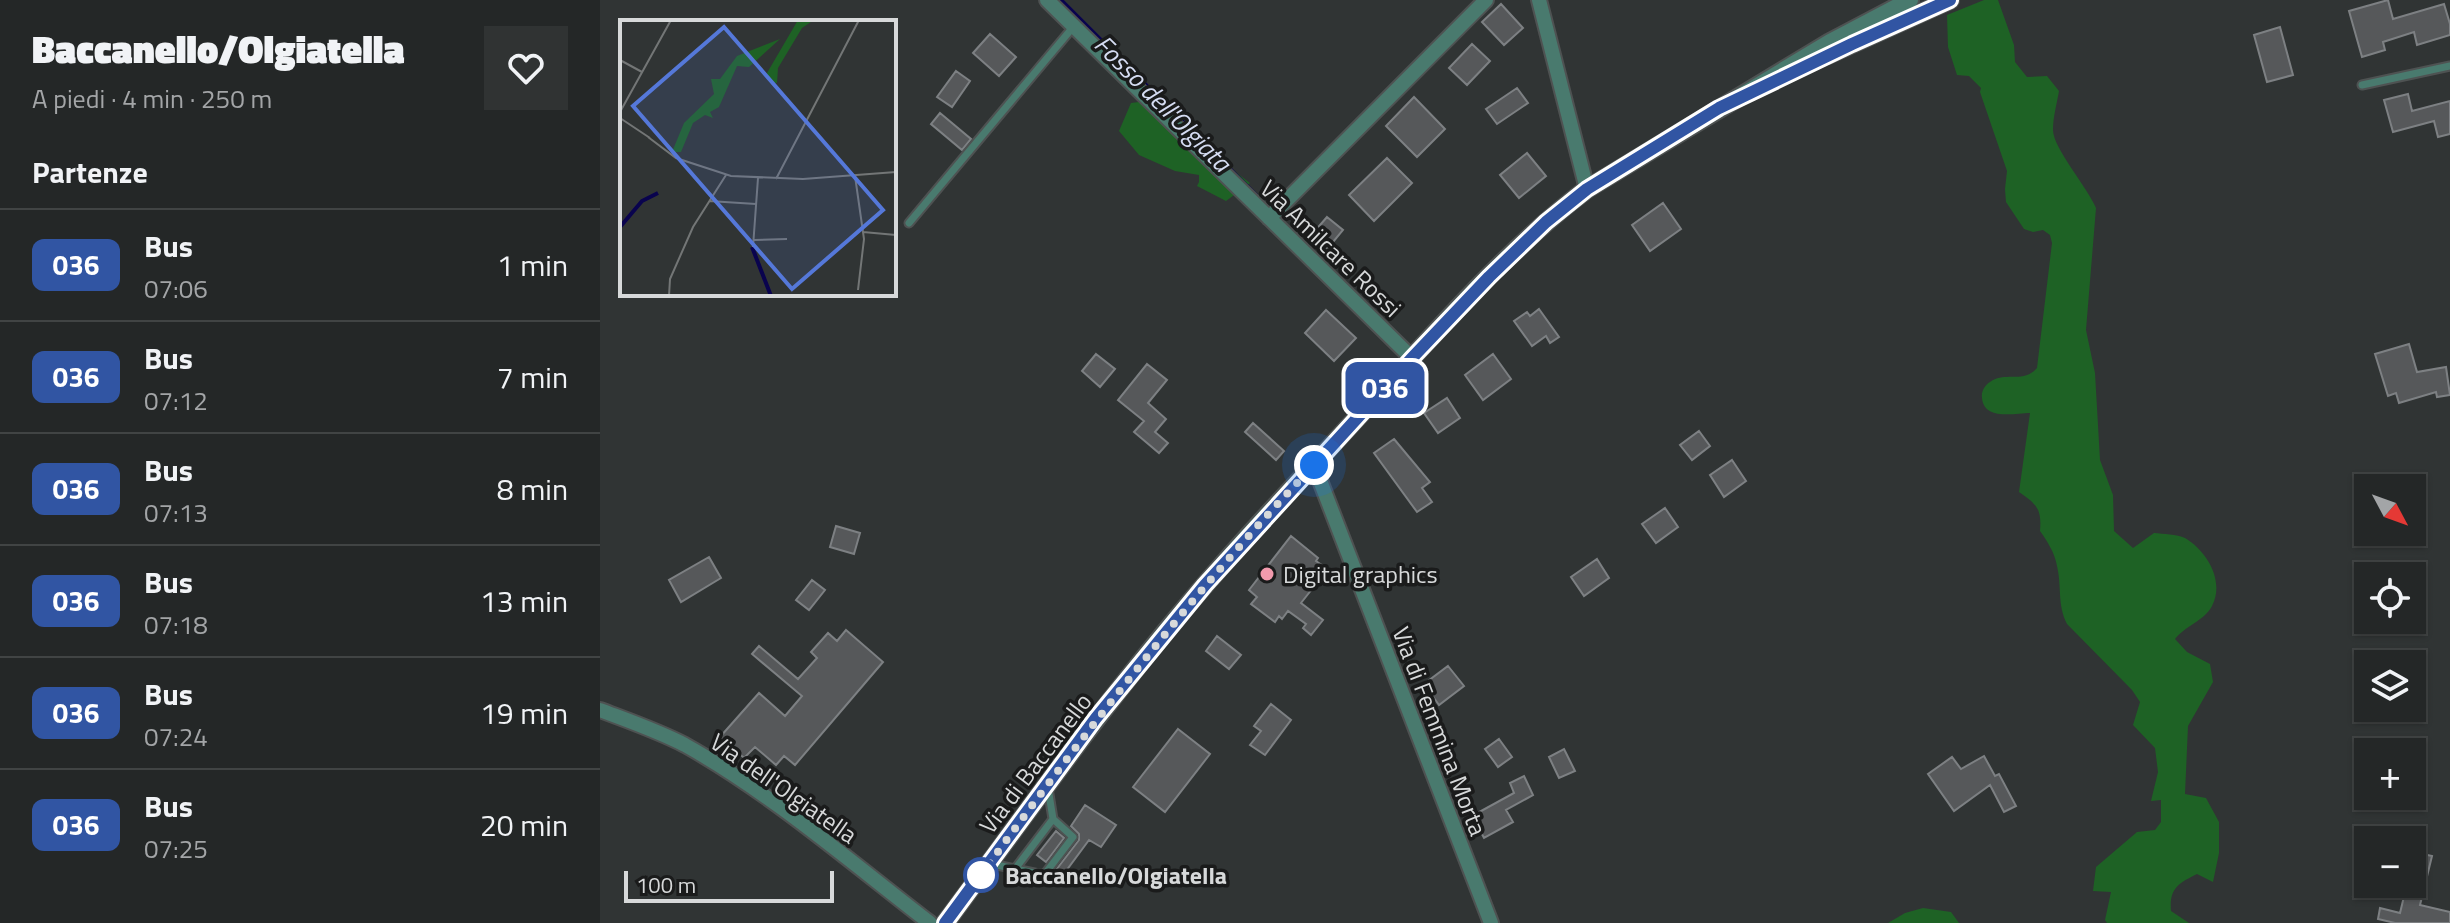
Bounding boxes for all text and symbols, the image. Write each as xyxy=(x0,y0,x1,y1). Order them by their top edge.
text: Baccanello/Olgiatella xyxy=(32,20,405,78)
inset map xyxy=(620,20,896,296)
button: heart xyxy=(484,26,568,110)
water label: Fosso dell'Olgiata xyxy=(1086,26,1242,182)
text: A piedi · 4 min · 250 m xyxy=(32,79,272,118)
text: Partenze xyxy=(32,149,148,195)
street label: Via Amilcare Rossi xyxy=(1252,171,1410,325)
text: Bus xyxy=(144,223,193,269)
text: 1 min xyxy=(497,242,568,288)
text: 036 xyxy=(52,243,100,286)
text: 07:06 xyxy=(144,269,208,308)
text: Bus xyxy=(144,335,193,381)
text: 7 min xyxy=(497,354,568,400)
text: 036 xyxy=(52,355,100,398)
line badge: 036 xyxy=(1339,362,1431,414)
text: 036 xyxy=(1361,366,1409,409)
text: 07:12 xyxy=(144,381,208,420)
your location xyxy=(1294,445,1334,485)
text: Bus xyxy=(144,447,193,493)
text: 8 min xyxy=(497,466,568,512)
text: 036 xyxy=(52,467,100,510)
north arrow xyxy=(2354,474,2426,546)
map controls xyxy=(2354,474,2426,898)
text: 07:13 xyxy=(144,493,208,532)
place label: Digital graphics xyxy=(1283,556,1438,592)
text: Bus xyxy=(144,559,193,605)
button: locate xyxy=(2354,562,2426,634)
marker: Digital graphics xyxy=(1258,565,1276,583)
text: 13 min xyxy=(480,578,568,624)
text: 036 xyxy=(52,579,100,622)
text: 07:18 xyxy=(144,605,208,644)
street label: Via di Femmina Morta xyxy=(1384,621,1496,841)
button: layers xyxy=(2354,650,2426,722)
text: Bus xyxy=(144,671,193,717)
street label: Via di Baccanello xyxy=(970,685,1100,841)
text: 19 min xyxy=(480,690,568,736)
text: 036 xyxy=(52,691,100,734)
text: 07:24 xyxy=(144,717,208,756)
street label: Via dell'Olgiatella xyxy=(703,724,865,852)
button: + xyxy=(2354,738,2426,810)
text: Bus xyxy=(144,783,193,829)
text: 20 min xyxy=(480,802,568,848)
text: 036 xyxy=(52,803,100,846)
button: − xyxy=(2354,826,2426,898)
text: 07:25 xyxy=(144,829,208,868)
place label: Baccanello/Olgiatella xyxy=(1005,857,1227,893)
marker: Baccanello/Olgiatella xyxy=(964,858,998,892)
scale bar xyxy=(624,867,834,903)
text: 100 m xyxy=(636,868,696,902)

